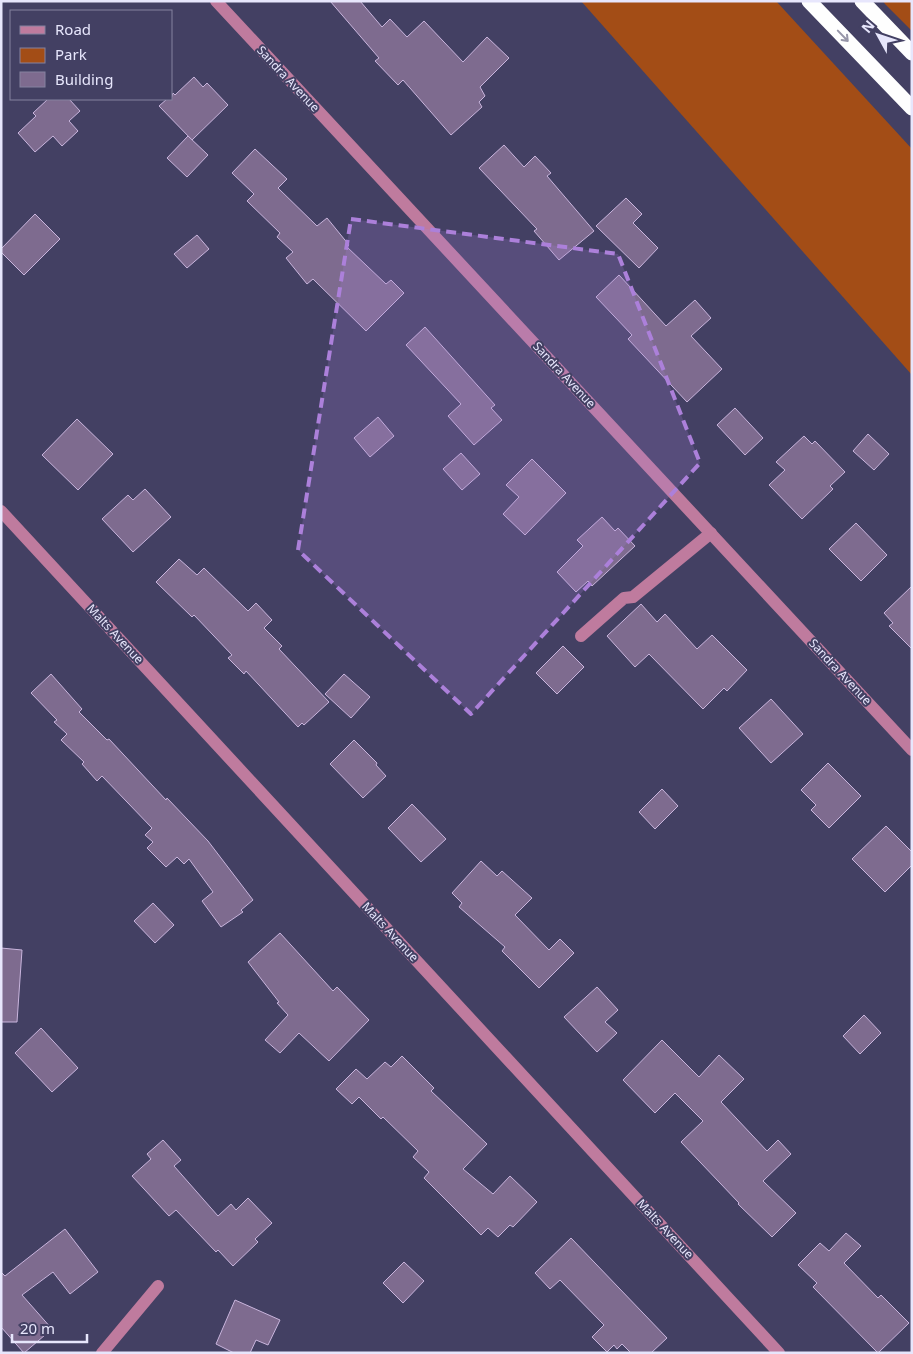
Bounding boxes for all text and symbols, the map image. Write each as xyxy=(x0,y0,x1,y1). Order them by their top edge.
legend xyxy=(10,10,172,100)
north arrow xyxy=(853,10,903,60)
text: N xyxy=(857,16,879,37)
text: Road xyxy=(55,19,91,39)
one-way arrow xyxy=(837,30,849,43)
street label: Sandra Avenue xyxy=(253,42,324,116)
text: Park xyxy=(55,44,87,64)
text: Building xyxy=(55,69,113,89)
street label: Sandra Avenue xyxy=(529,338,600,412)
street label: Malts Avenue xyxy=(83,600,148,667)
street label: Sandra Avenue xyxy=(805,635,876,709)
street label: Malts Avenue xyxy=(358,898,423,965)
street label: Malts Avenue xyxy=(633,1195,698,1262)
scale bar xyxy=(12,1312,88,1344)
text: 20 m xyxy=(20,1318,55,1338)

